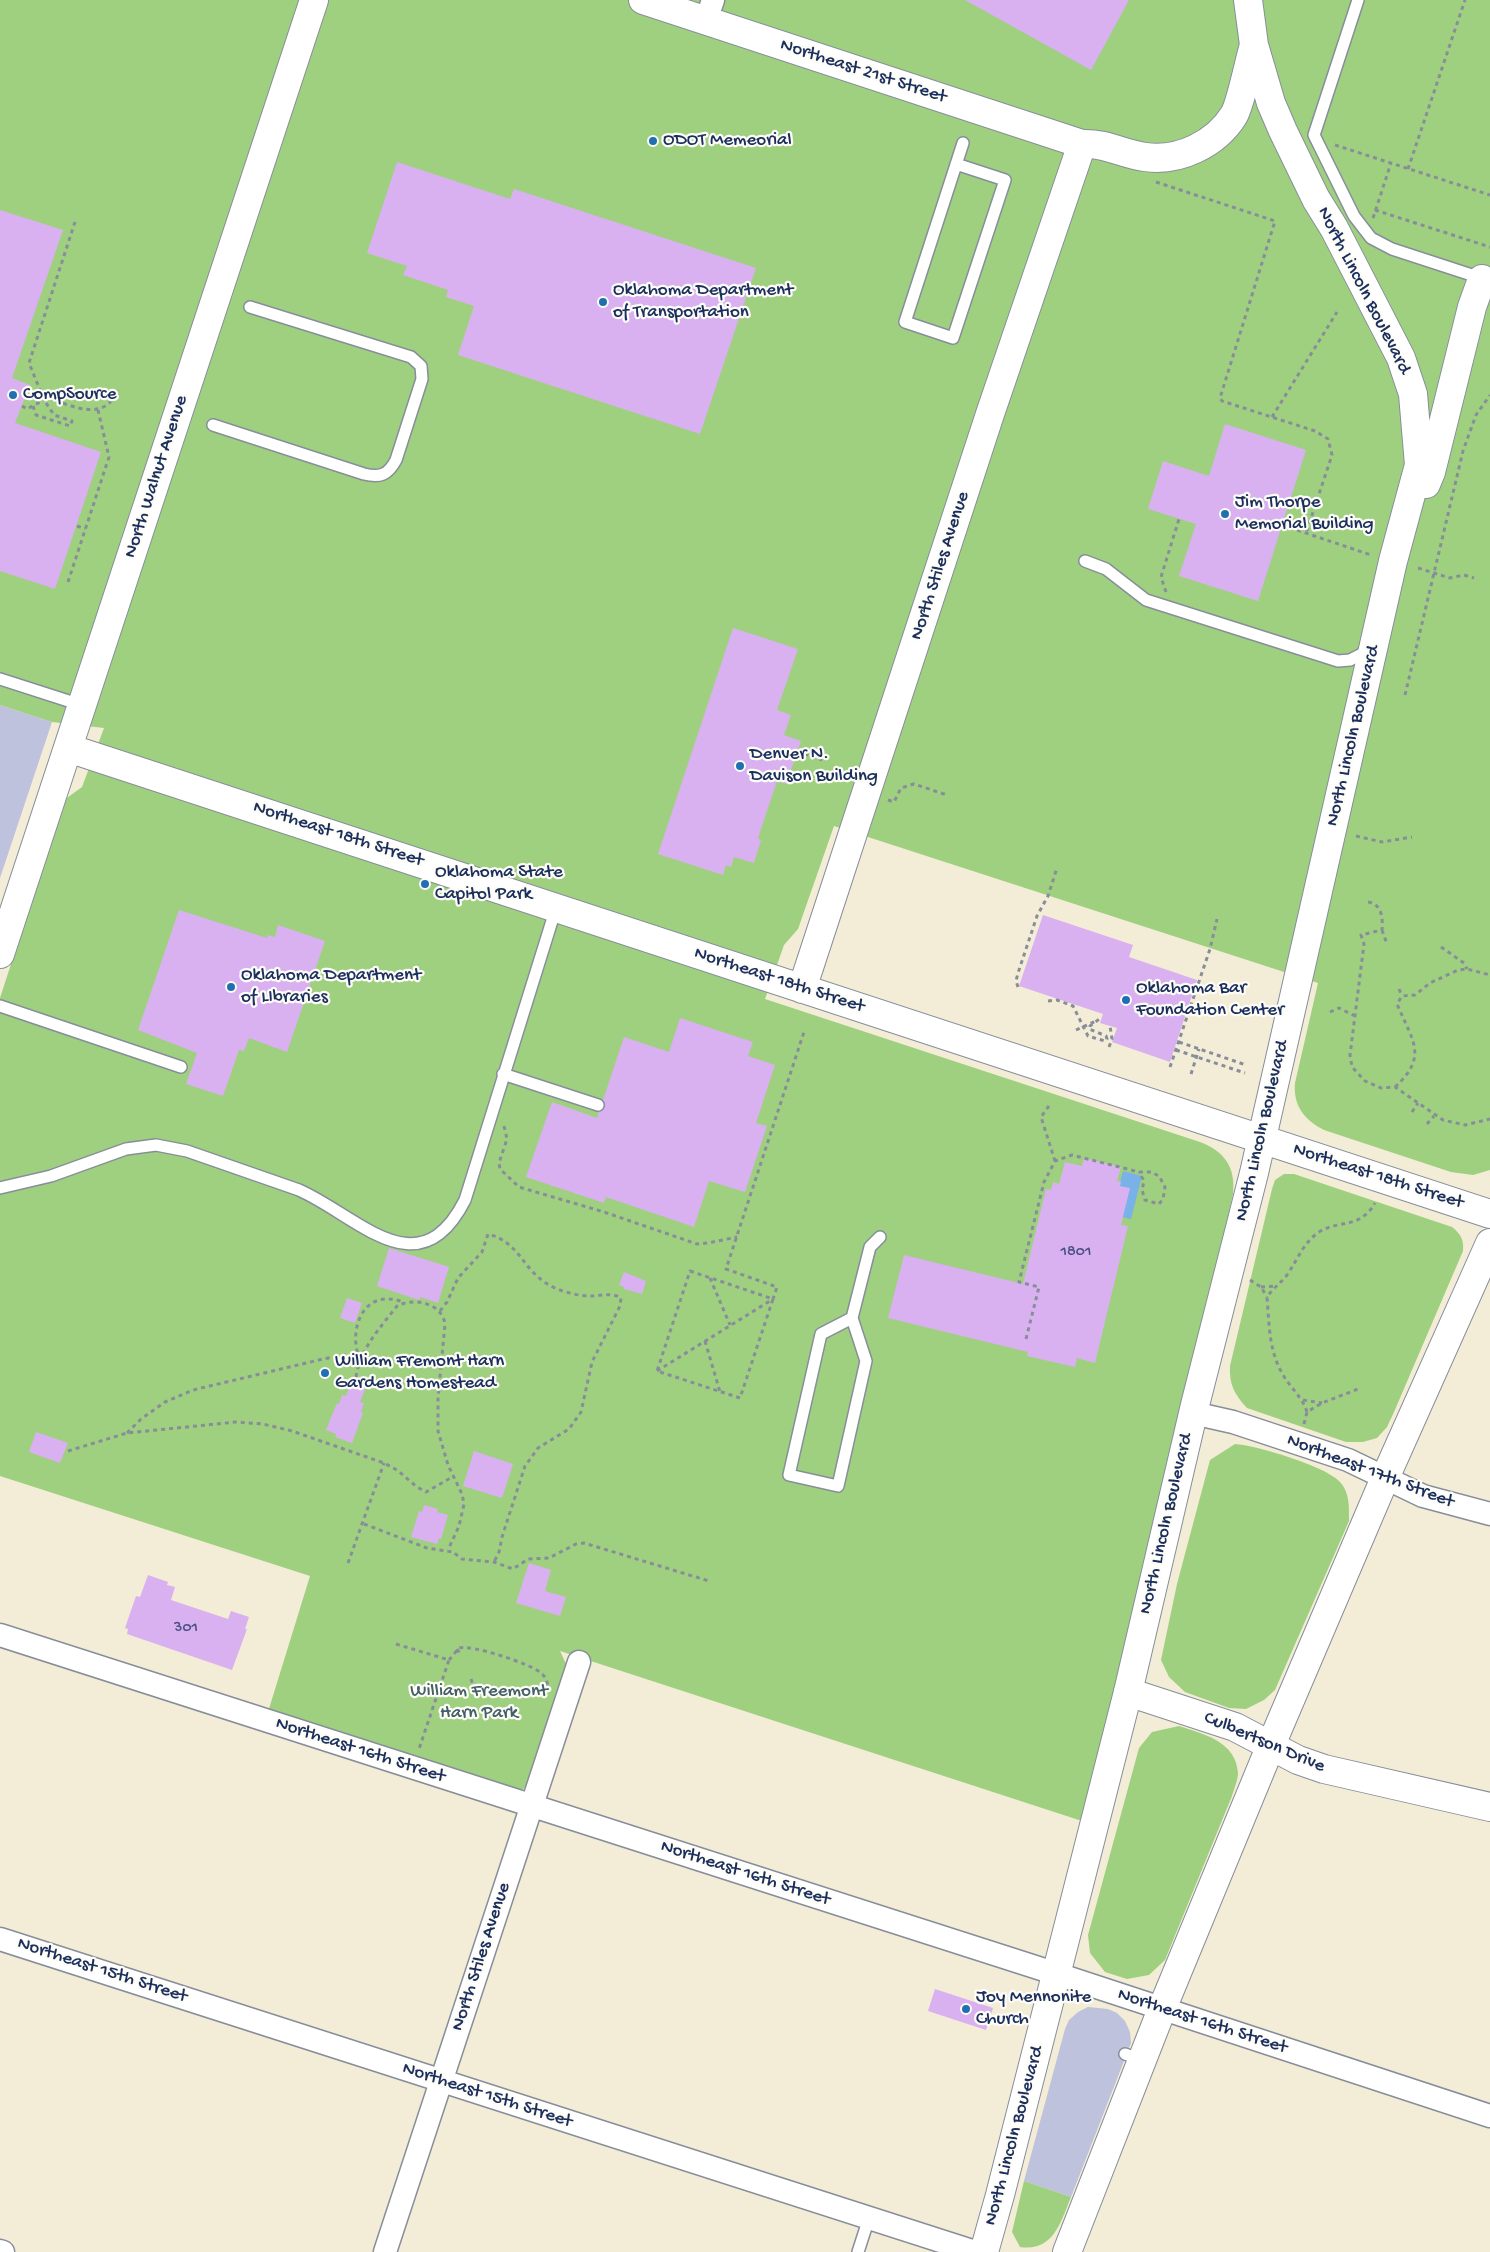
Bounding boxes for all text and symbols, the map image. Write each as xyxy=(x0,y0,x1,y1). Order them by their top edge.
street label: Northeast 21st Street xyxy=(777,34,949,110)
place label: ODOT Memeorial xyxy=(663,130,792,152)
marker: ODOT Memeorial xyxy=(647,135,659,147)
street label: North Lincoln Boulevard xyxy=(1311,203,1415,379)
place label: Oklahoma Department of Transportation xyxy=(613,280,793,324)
marker: Oklahoma Department of Transportation xyxy=(597,296,609,308)
place label: CompSource xyxy=(23,384,117,406)
marker: CompSource xyxy=(7,389,19,401)
street label: North Walnut Avenue xyxy=(120,393,194,561)
street label: North Stiles Avenue xyxy=(906,489,976,643)
place label: Jim Thorpe Memorial Building xyxy=(1235,492,1373,536)
marker: Jim Thorpe Memorial Building xyxy=(1219,508,1231,520)
street label: North Lincoln Boulevard xyxy=(1322,643,1386,829)
place label: Denver N. Davison Building xyxy=(750,744,878,788)
marker: Denver N. Davison Building xyxy=(734,760,746,772)
street label: Northeast 18th Street xyxy=(250,797,426,873)
place label: Oklahoma State Capitol Park xyxy=(435,862,563,906)
marker: Oklahoma State Capitol Park xyxy=(419,878,431,890)
street label: Northeast 18th Street xyxy=(691,943,867,1019)
place label: Oklahoma Department of LIbraries xyxy=(241,965,421,1009)
place label: Oklahoma Bar Foundation Center xyxy=(1136,978,1284,1022)
marker: Oklahoma Department of LIbraries xyxy=(225,981,237,993)
marker: Oklahoma Bar Foundation Center xyxy=(1120,994,1132,1006)
street label: North Lincoln Boulevard xyxy=(1231,1038,1295,1224)
street label: Northeast 18th Street xyxy=(1290,1139,1466,1215)
house number: 1801 xyxy=(1061,1243,1091,1263)
place label: William Fremont Harn Gardens Homestead xyxy=(335,1351,504,1395)
marker: William Fremont Harn Gardens Homestead xyxy=(319,1367,331,1379)
street label: Northeast 17th Street xyxy=(1283,1430,1457,1514)
street label: North Lincoln Boulevard xyxy=(1135,1431,1199,1617)
house number: 301 xyxy=(174,1619,198,1639)
park label: William Freemont Harn Park xyxy=(410,1681,548,1725)
street label: Culbertson Drive xyxy=(1200,1707,1328,1779)
street label: Northeast 16th Street xyxy=(272,1713,448,1789)
street label: Northeast 16th Street xyxy=(657,1836,833,1912)
street label: North Stiles Avenue xyxy=(447,1880,517,2034)
street label: Northeast 15th Street xyxy=(14,1933,190,2009)
street label: Northeast 16th Street xyxy=(1114,1984,1290,2060)
place label: Joy Mennonite Church xyxy=(976,1987,1091,2031)
marker: Joy Mennonite Church xyxy=(960,2003,972,2015)
street label: North Lincoln Boulevard xyxy=(980,2044,1050,2228)
street label: Northeast 15th Street xyxy=(399,2058,575,2134)

